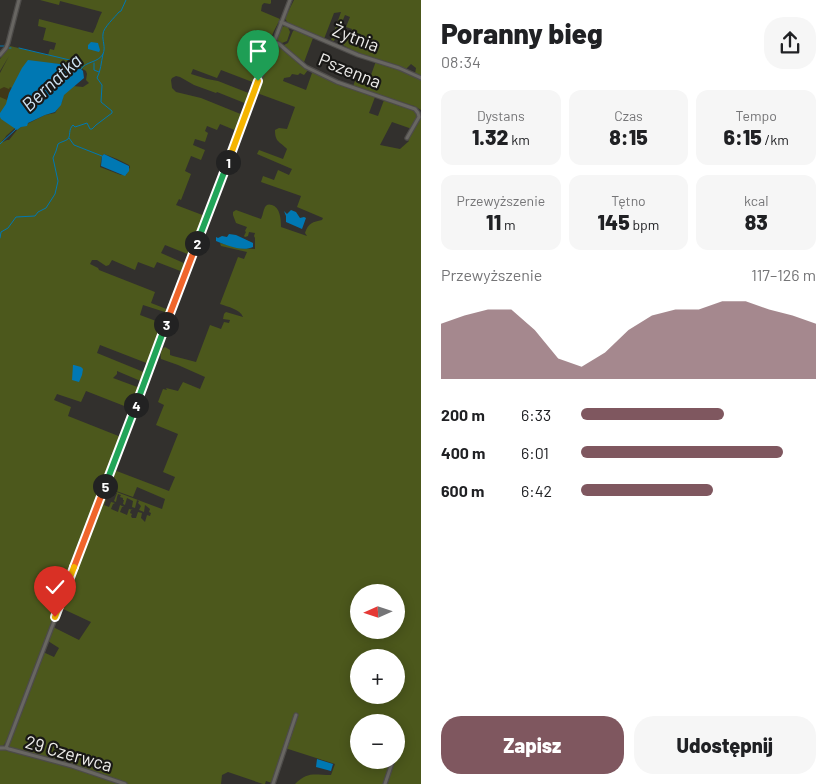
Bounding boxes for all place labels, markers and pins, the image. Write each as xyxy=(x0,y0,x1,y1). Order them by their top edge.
pin xyxy=(237,30,279,81)
pin: 1 xyxy=(216,150,240,174)
pin: 2 xyxy=(184,230,210,256)
pin: 3 xyxy=(154,312,178,336)
pin: 4 xyxy=(124,392,148,418)
pin: 5 xyxy=(92,474,118,498)
pin xyxy=(34,566,76,617)

